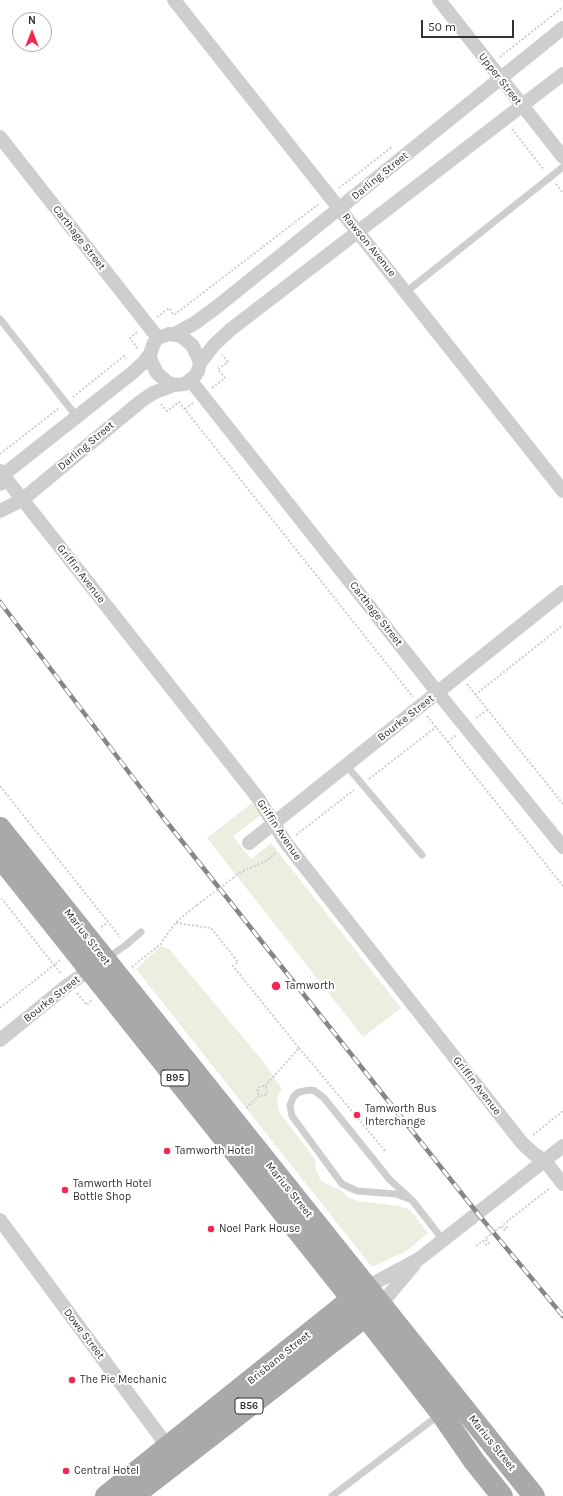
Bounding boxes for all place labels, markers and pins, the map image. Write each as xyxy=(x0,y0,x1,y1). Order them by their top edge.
place label: Tamworth xyxy=(285,979,335,993)
marker: Tamworth xyxy=(270,980,282,992)
place label: Tamworth Bus Interchange xyxy=(365,1102,437,1128)
marker: Tamworth Bus Interchange xyxy=(352,1110,362,1120)
place label: Tamworth Hotel xyxy=(175,1144,253,1158)
marker: Tamworth Hotel xyxy=(162,1146,172,1156)
place label: Tamworth Hotel Bottle Shop xyxy=(73,1177,151,1203)
marker: Tamworth Hotel Bottle Shop xyxy=(60,1185,70,1195)
place label: Noel Park House xyxy=(219,1222,300,1236)
marker: Noel Park House xyxy=(206,1224,216,1234)
place label: The Pie Mechanic xyxy=(80,1373,167,1387)
marker: The Pie Mechanic xyxy=(67,1375,77,1385)
place label: Central Hotel xyxy=(74,1464,139,1478)
marker: Central Hotel xyxy=(61,1466,71,1476)

